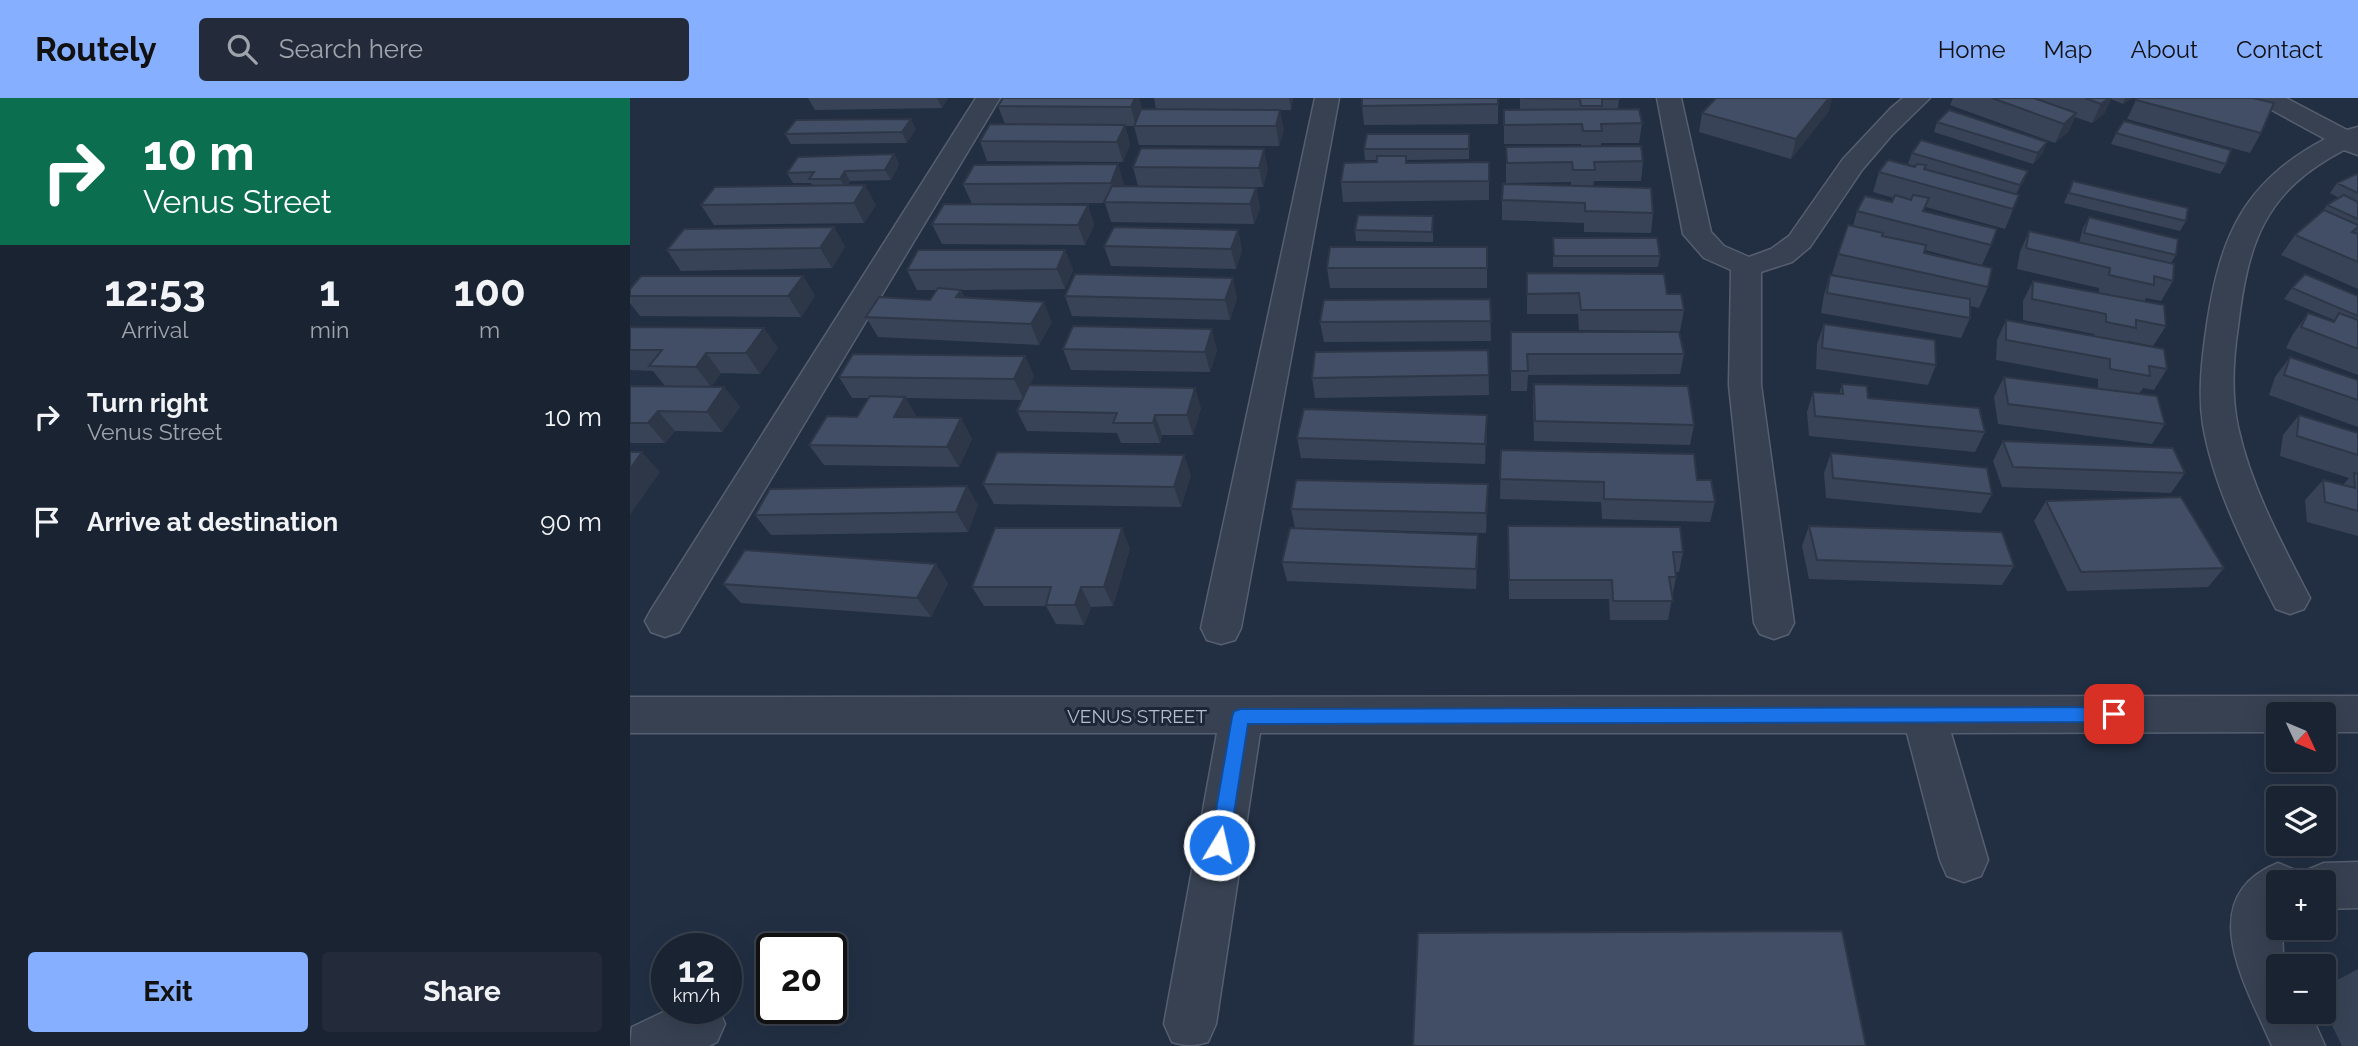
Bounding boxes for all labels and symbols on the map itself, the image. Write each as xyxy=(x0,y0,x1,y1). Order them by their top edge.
pin xyxy=(2084,684,2144,744)
north arrow xyxy=(2266,702,2336,772)
street label: VENUS STREET xyxy=(1067,705,1207,727)
position arrow xyxy=(1182,808,1256,882)
speed limit sign: 20 xyxy=(756,933,847,1024)

